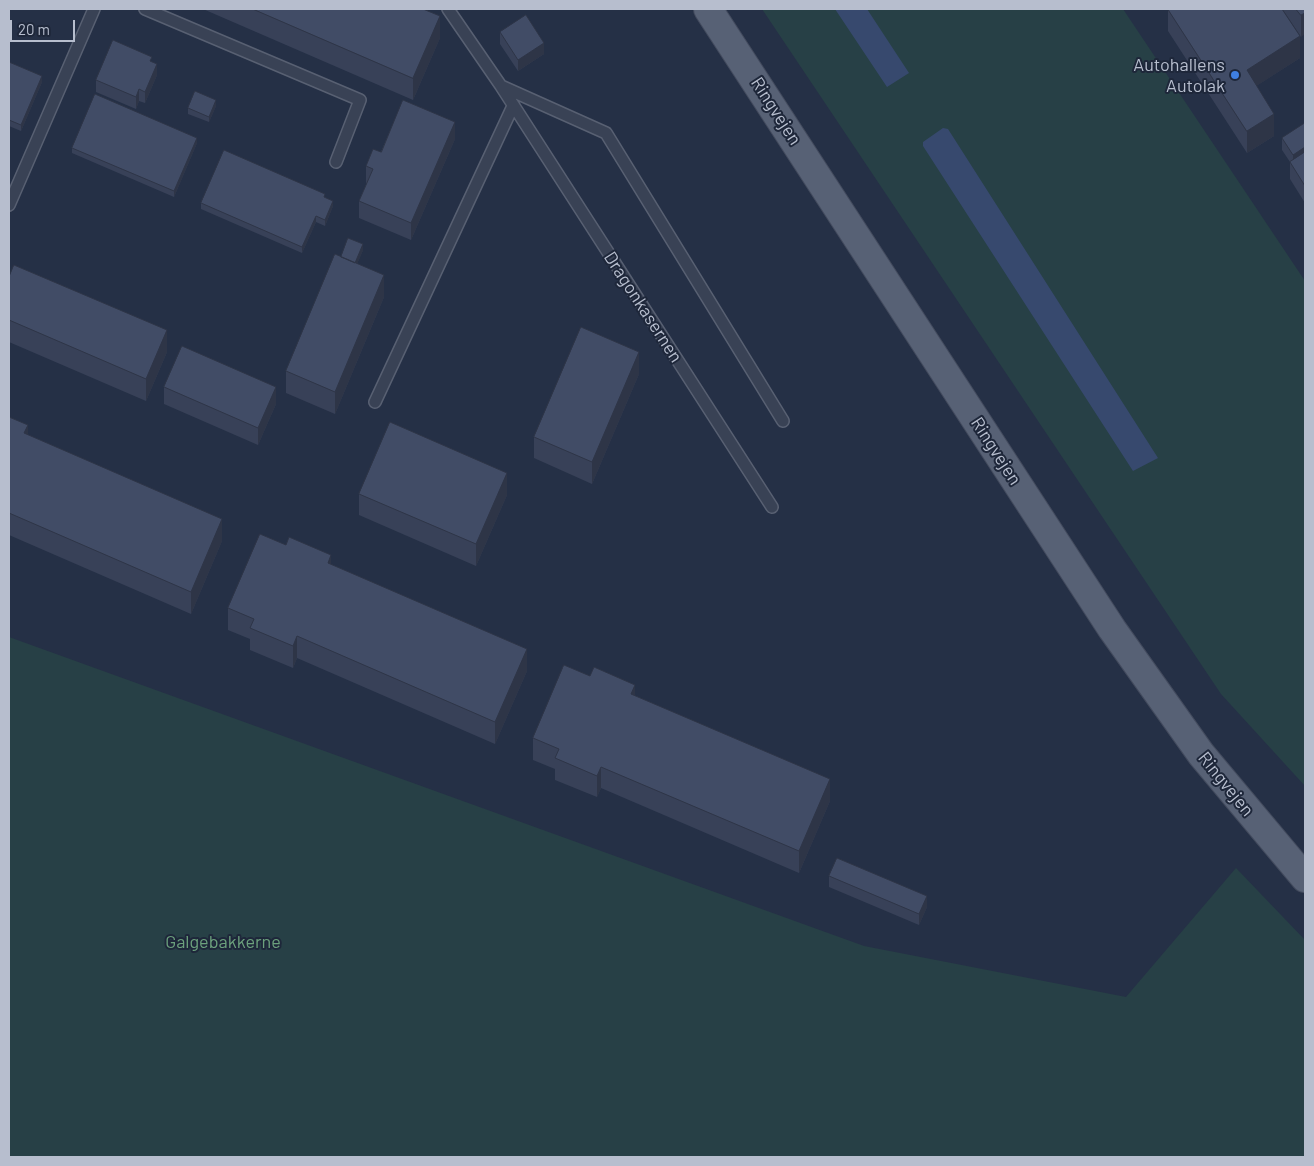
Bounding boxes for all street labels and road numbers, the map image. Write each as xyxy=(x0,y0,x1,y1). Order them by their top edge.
street label: Ringvejen xyxy=(746,73,806,149)
street label: Dragonkasernen xyxy=(599,248,687,366)
street label: Ringvejen xyxy=(966,413,1026,489)
street label: Ringvejen xyxy=(1194,747,1258,821)

